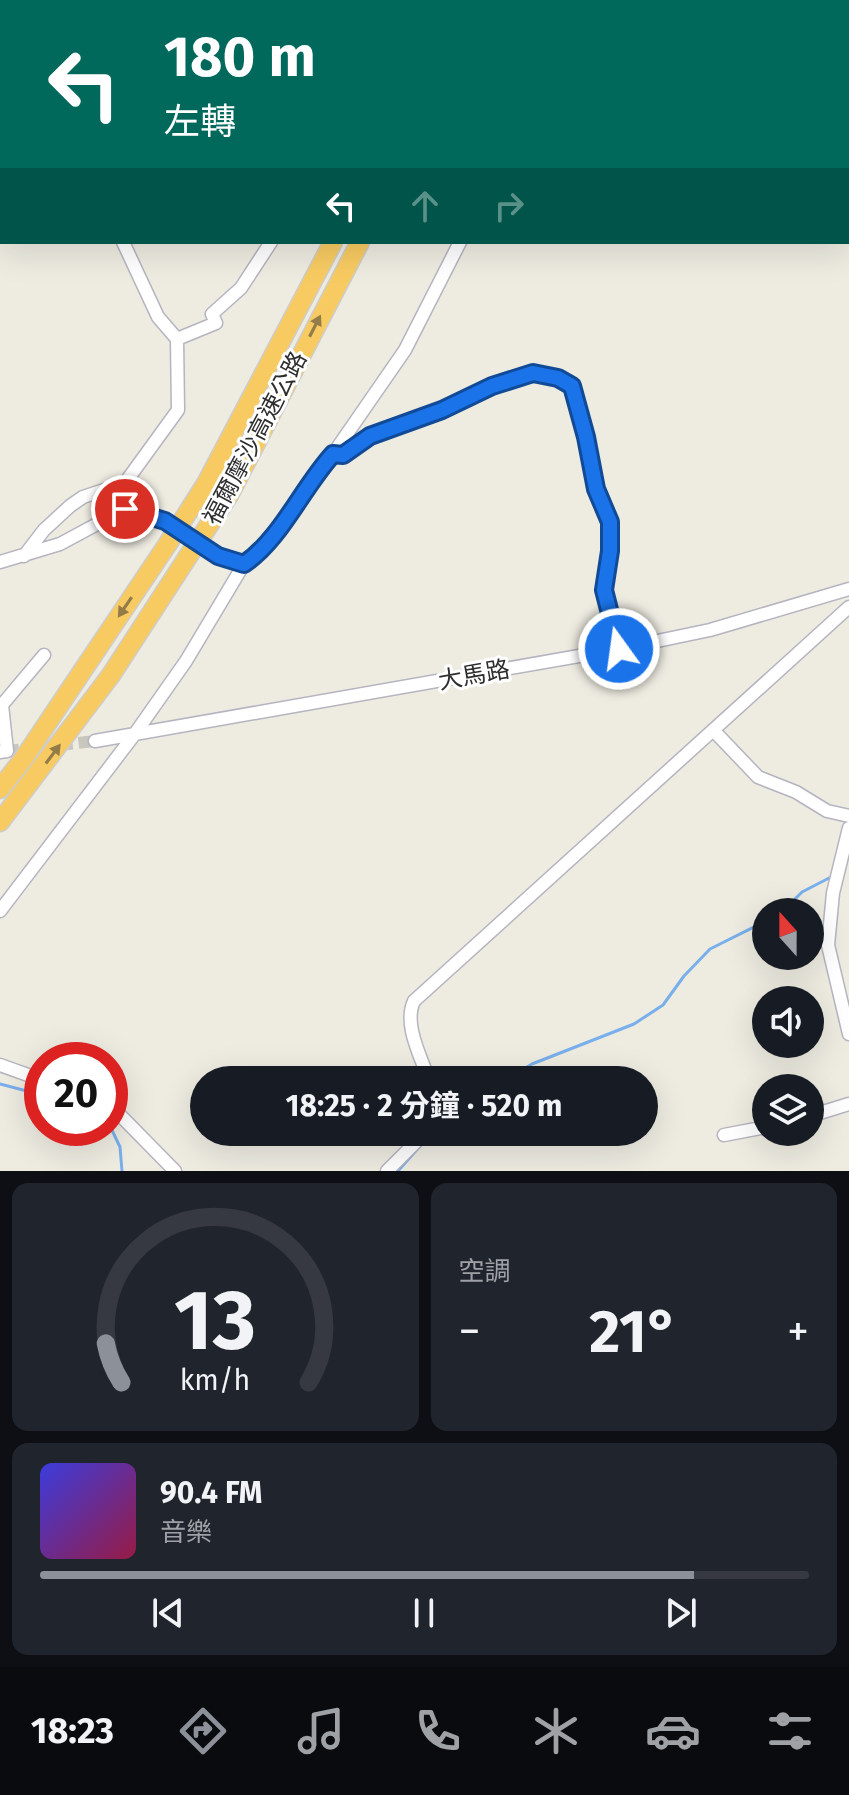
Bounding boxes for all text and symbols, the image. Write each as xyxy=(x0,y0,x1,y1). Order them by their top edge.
text: 180 m xyxy=(164,24,316,91)
icon: left xyxy=(32,32,136,136)
text: 左轉 xyxy=(164,100,236,144)
icon: left xyxy=(319,184,363,228)
icon: ahead xyxy=(403,184,447,228)
icon: right xyxy=(487,184,531,228)
one-way arrow xyxy=(309,315,322,338)
street label: 福爾摩沙高速公路 xyxy=(198,347,312,529)
pin xyxy=(91,475,159,543)
icon: arrive xyxy=(103,487,147,531)
one-way arrow xyxy=(118,597,133,618)
position arrow xyxy=(577,607,661,691)
street label: 大馬路 xyxy=(436,655,512,695)
one-way arrow xyxy=(44,743,60,764)
north arrow xyxy=(752,898,824,970)
map controls xyxy=(752,898,824,1146)
button: sound xyxy=(752,986,824,1058)
speed limit sign: 20 xyxy=(24,1042,128,1146)
button: layers xyxy=(752,1074,824,1146)
text: 18:25 · 2 分鐘 · 520 m xyxy=(286,1088,562,1124)
text: 空調 xyxy=(459,1256,511,1287)
text: 13 xyxy=(174,1271,256,1371)
text: 21° xyxy=(589,1296,678,1368)
text: − xyxy=(459,1305,481,1358)
text: + xyxy=(787,1305,809,1358)
text: km/h xyxy=(180,1363,251,1398)
text: 90.4 FM xyxy=(160,1475,262,1511)
text: 音樂 xyxy=(160,1517,212,1548)
icon: previous xyxy=(146,1591,190,1635)
icon: pause xyxy=(402,1591,446,1635)
icon: next xyxy=(659,1591,703,1635)
icon: directions xyxy=(175,1703,231,1759)
icon: music xyxy=(293,1703,349,1759)
icon: phone xyxy=(410,1703,466,1759)
icon: climate xyxy=(528,1703,584,1759)
icon: car xyxy=(645,1703,701,1759)
icon: filters xyxy=(762,1703,818,1759)
text: 18:23 xyxy=(31,1709,114,1753)

